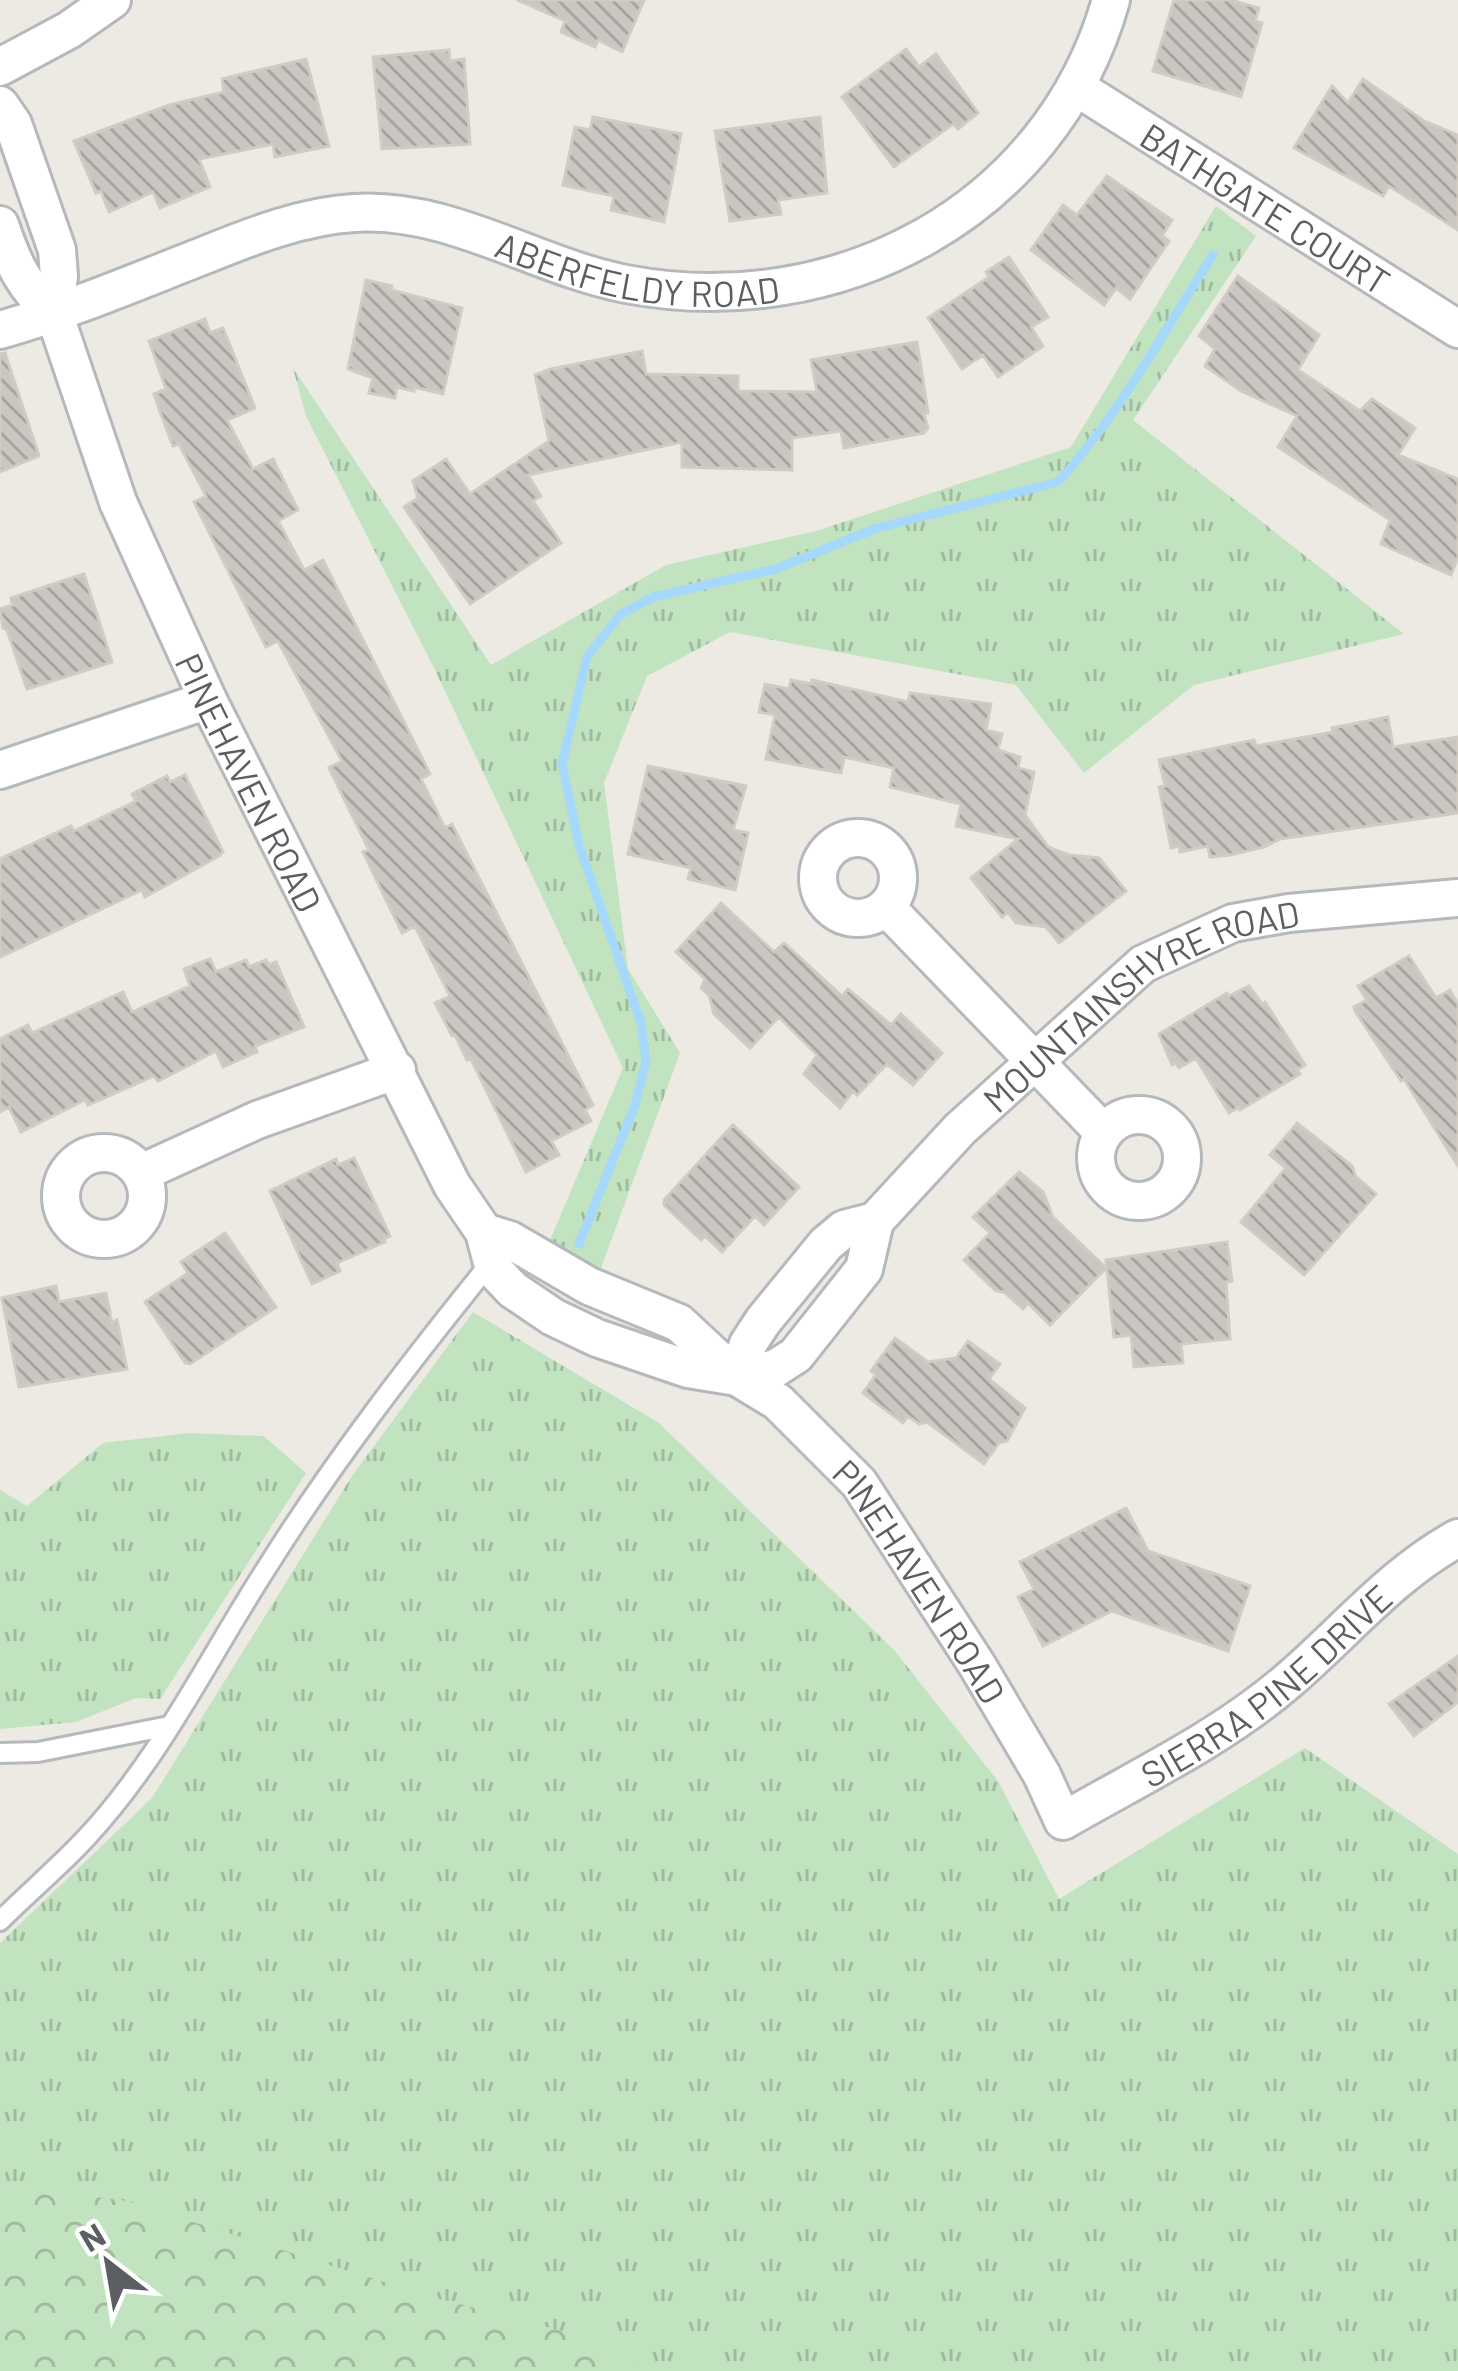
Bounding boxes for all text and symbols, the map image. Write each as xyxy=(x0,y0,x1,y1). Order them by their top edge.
street label: BATHGATE COURT xyxy=(1134,113,1399,302)
street label: ABERFELDY ROAD xyxy=(490,222,782,314)
street label: PINEHAVEN ROAD xyxy=(168,646,332,918)
street label: MOUNTAINSHYRE ROAD xyxy=(973,890,1302,1120)
street label: PINEHAVEN ROAD xyxy=(825,1449,1016,1710)
street label: SIERRA PINE DRIVE xyxy=(1133,1575,1399,1795)
north arrow xyxy=(48,2203,168,2323)
text: N xyxy=(72,2214,112,2259)

